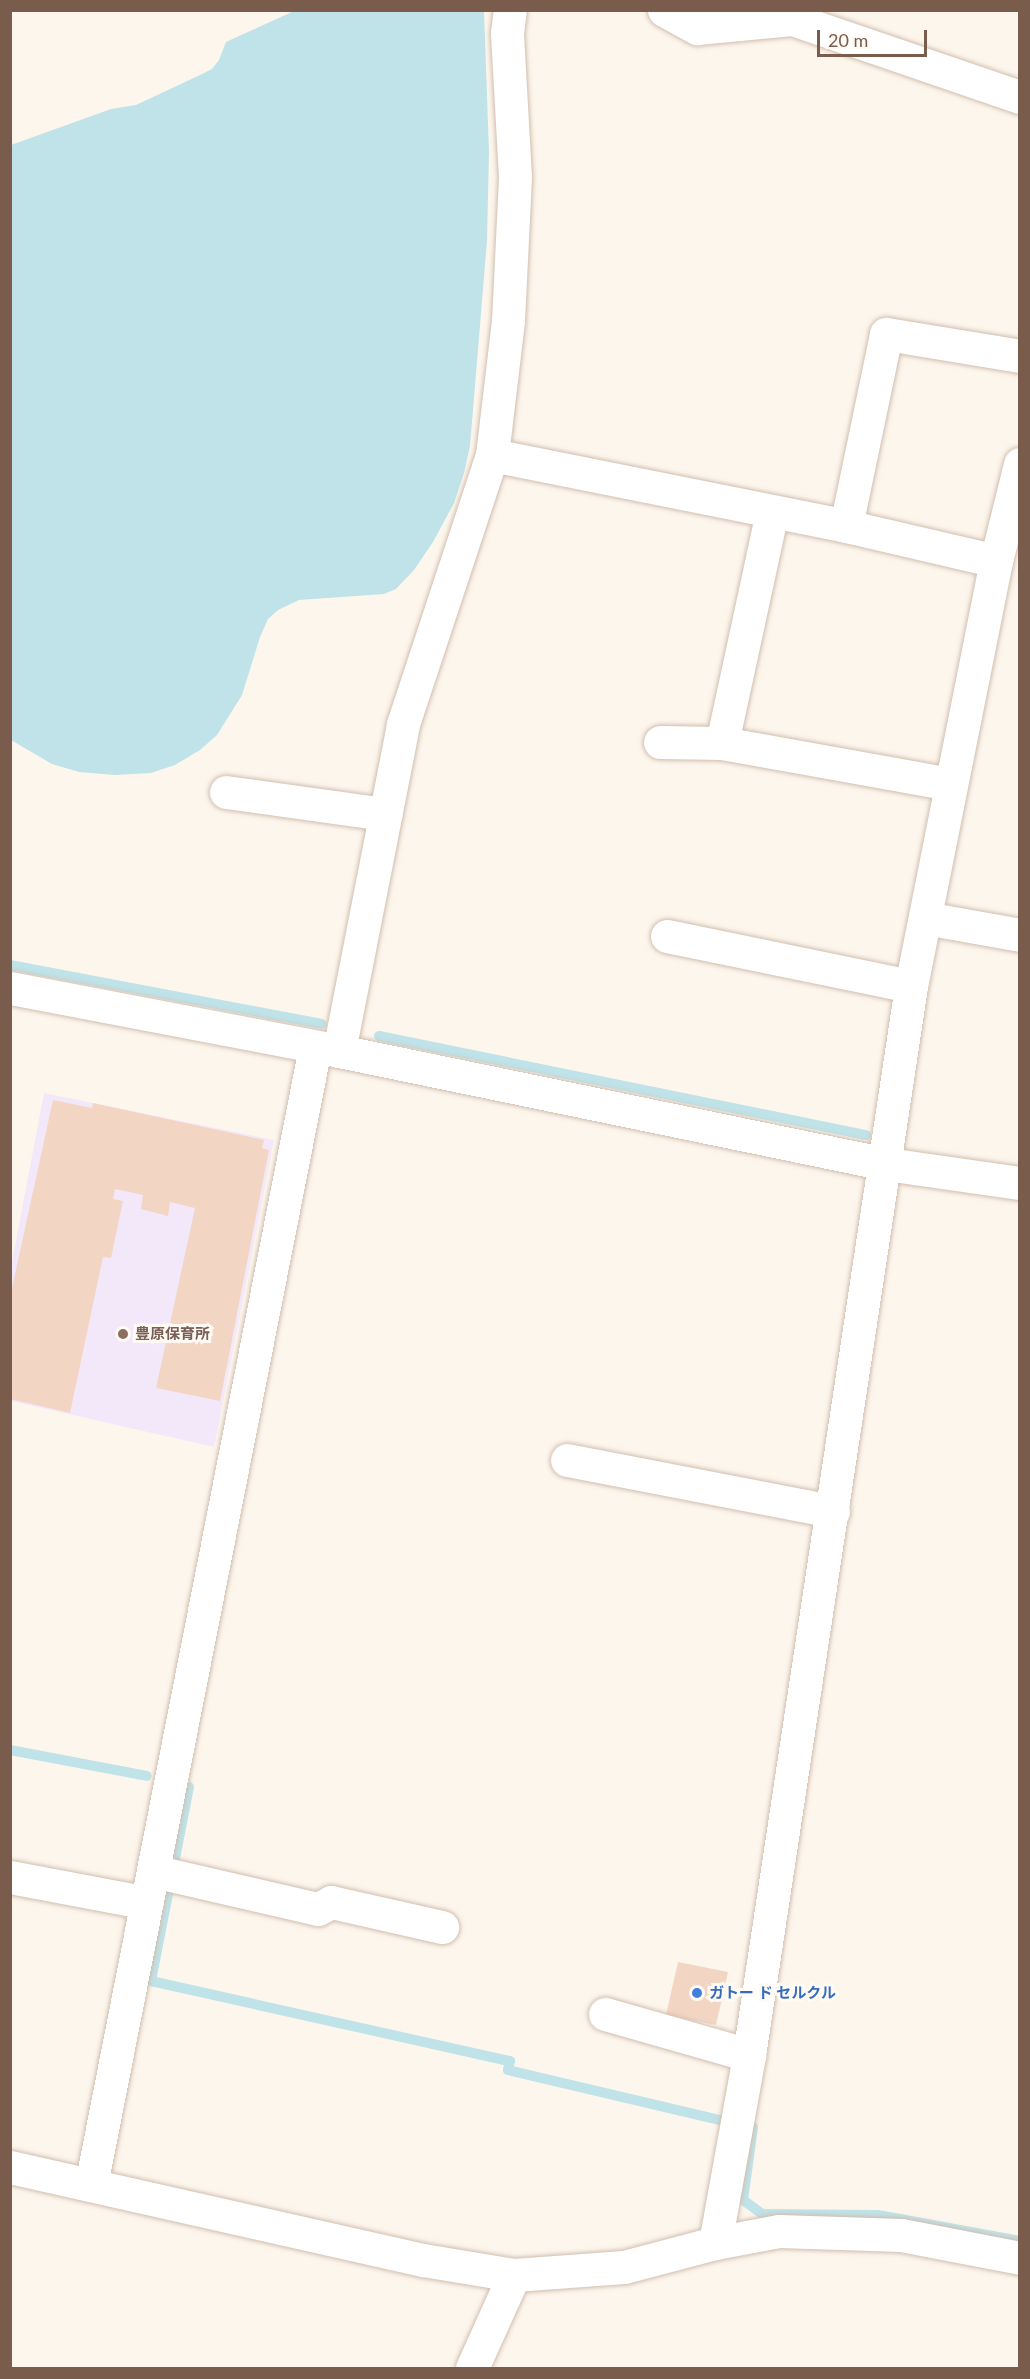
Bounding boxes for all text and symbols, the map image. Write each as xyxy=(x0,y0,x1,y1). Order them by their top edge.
scale bar xyxy=(820,18,930,56)
text: 20 m xyxy=(828,29,868,51)
place label: 豊原保育所 xyxy=(135,1325,210,1343)
marker: 豊原保育所 xyxy=(116,1327,130,1341)
place label: ガトー ド セルクル xyxy=(709,1984,836,2002)
marker: ガトー ド セルクル xyxy=(690,1986,704,2000)

